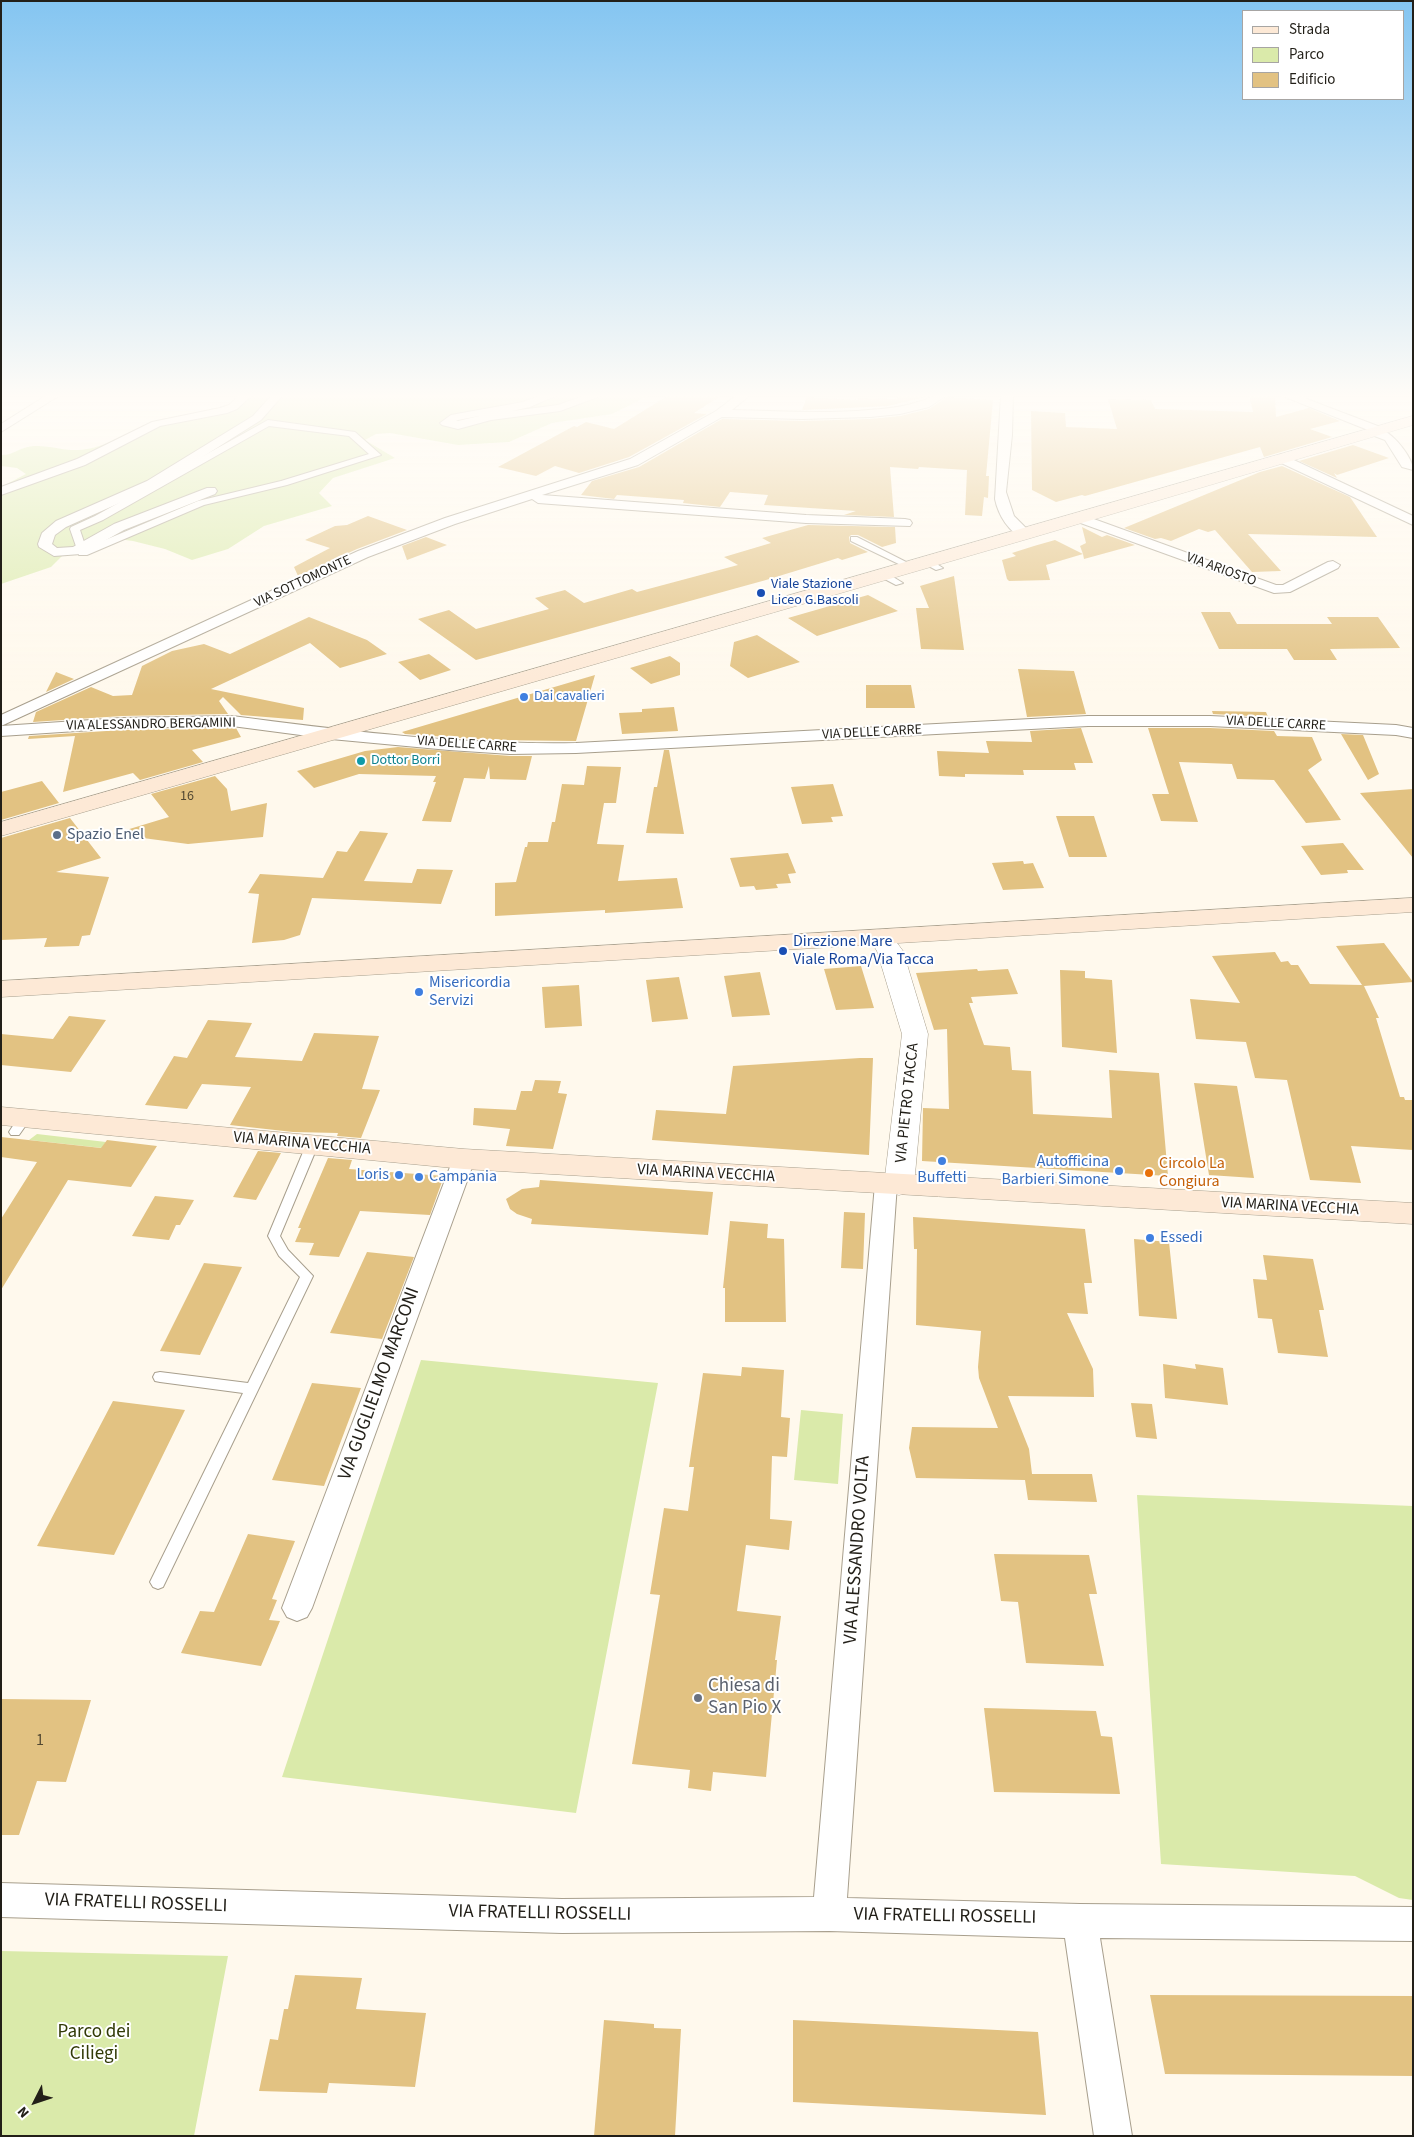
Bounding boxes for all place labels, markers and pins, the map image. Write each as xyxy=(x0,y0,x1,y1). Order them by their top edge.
place label: Viale Stazione Liceo G.Bascoli xyxy=(771,577,859,610)
marker: Viale Stazione Liceo G.Bascoli xyxy=(755,587,767,599)
place label: Dai cavalieri xyxy=(534,689,605,705)
marker: Dai cavalieri xyxy=(518,691,530,703)
place label: Dottor Borri xyxy=(371,753,440,769)
marker: Dottor Borri xyxy=(355,755,367,767)
place label: Spazio Enel xyxy=(67,825,144,845)
marker: Spazio Enel xyxy=(51,829,63,841)
place label: Direzione Mare Viale Roma/Via Tacca xyxy=(793,932,934,970)
marker: Direzione Mare Viale Roma/Via Tacca xyxy=(777,945,789,957)
place label: Misericordia Servizi xyxy=(429,973,511,1011)
marker: Misericordia Servizi xyxy=(413,986,425,998)
place label: Autofficina Barbieri Simone xyxy=(1001,1152,1109,1190)
place label: Circolo La Congiura xyxy=(1159,1154,1225,1192)
marker: Buffetti xyxy=(936,1155,948,1167)
place label: Loris xyxy=(357,1165,389,1185)
marker: Autofficina Barbieri Simone xyxy=(1113,1165,1125,1177)
place label: Campania xyxy=(429,1167,497,1187)
marker: Circolo La Congiura xyxy=(1143,1167,1155,1179)
place label: Buffetti xyxy=(917,1168,967,1188)
marker: Loris xyxy=(393,1169,405,1181)
marker: Campania xyxy=(413,1171,425,1183)
place label: Essedi xyxy=(1160,1228,1203,1248)
marker: Essedi xyxy=(1144,1232,1156,1244)
place label: Chiesa di San Pio X xyxy=(708,1676,781,1720)
marker: Chiesa di San Pio X xyxy=(692,1692,704,1704)

